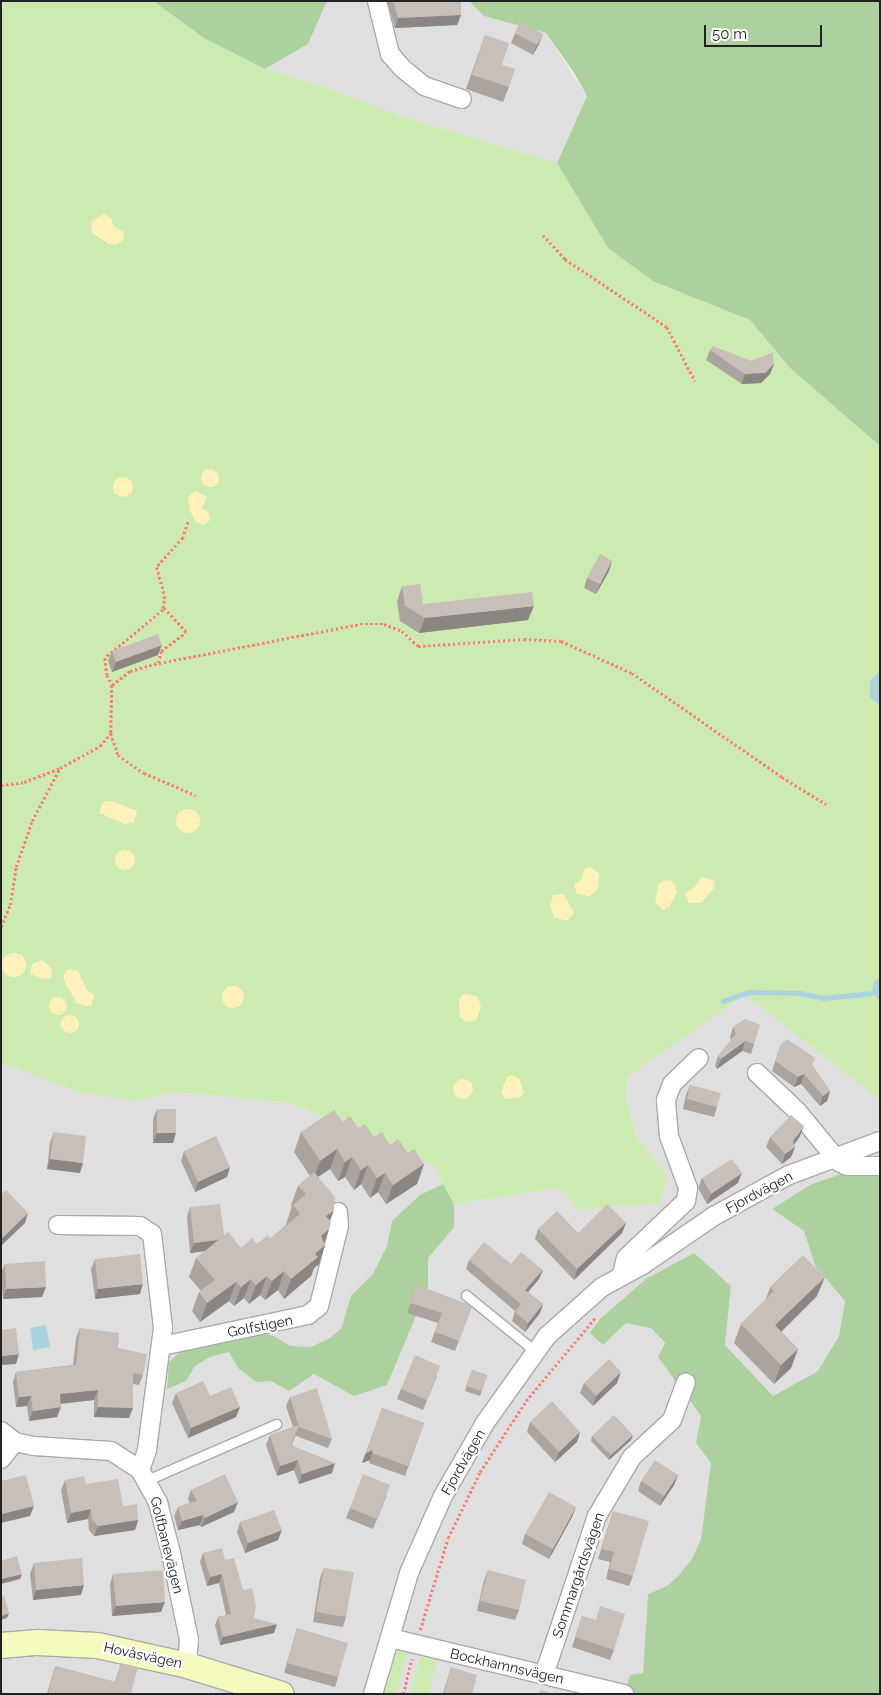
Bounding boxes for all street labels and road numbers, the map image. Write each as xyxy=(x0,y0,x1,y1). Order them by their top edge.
street label: Fjordvägen xyxy=(723,1167,795,1217)
street label: Golfstigen xyxy=(226,1311,294,1341)
street label: Fjordvägen xyxy=(437,1426,489,1498)
street label: Golfbanevägen xyxy=(147,1495,187,1595)
street label: Sommargårdsvägen xyxy=(549,1510,607,1640)
street label: Hovåsvägen xyxy=(102,1638,184,1672)
street label: Bockhamnsvägen xyxy=(449,1645,565,1687)

